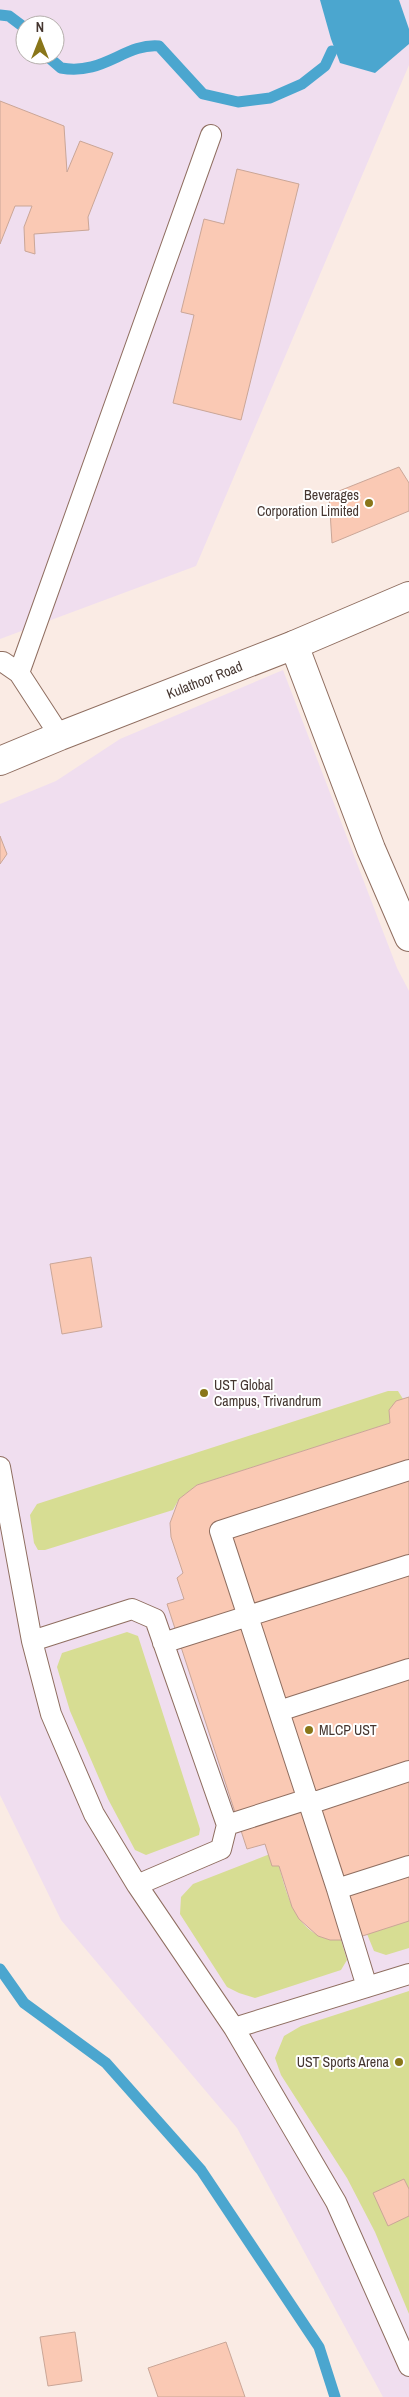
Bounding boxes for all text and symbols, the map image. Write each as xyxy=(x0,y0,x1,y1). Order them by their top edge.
north arrow xyxy=(15,15,65,65)
text: N xyxy=(36,18,44,36)
place label: Beverages Corporation Limited xyxy=(257,486,359,520)
marker: Beverages Corporation Limited xyxy=(363,497,375,509)
street label: Kulathoor Road xyxy=(164,657,245,703)
place label: UST Global Campus, Trivandrum xyxy=(214,1376,321,1410)
marker: UST Global Campus, Trivandrum xyxy=(198,1387,210,1399)
place label: MLCP UST xyxy=(319,1721,377,1739)
marker: MLCP UST xyxy=(303,1724,315,1736)
place label: UST Sports Arena xyxy=(297,2053,390,2071)
marker: UST Sports Arena xyxy=(393,2056,405,2068)

